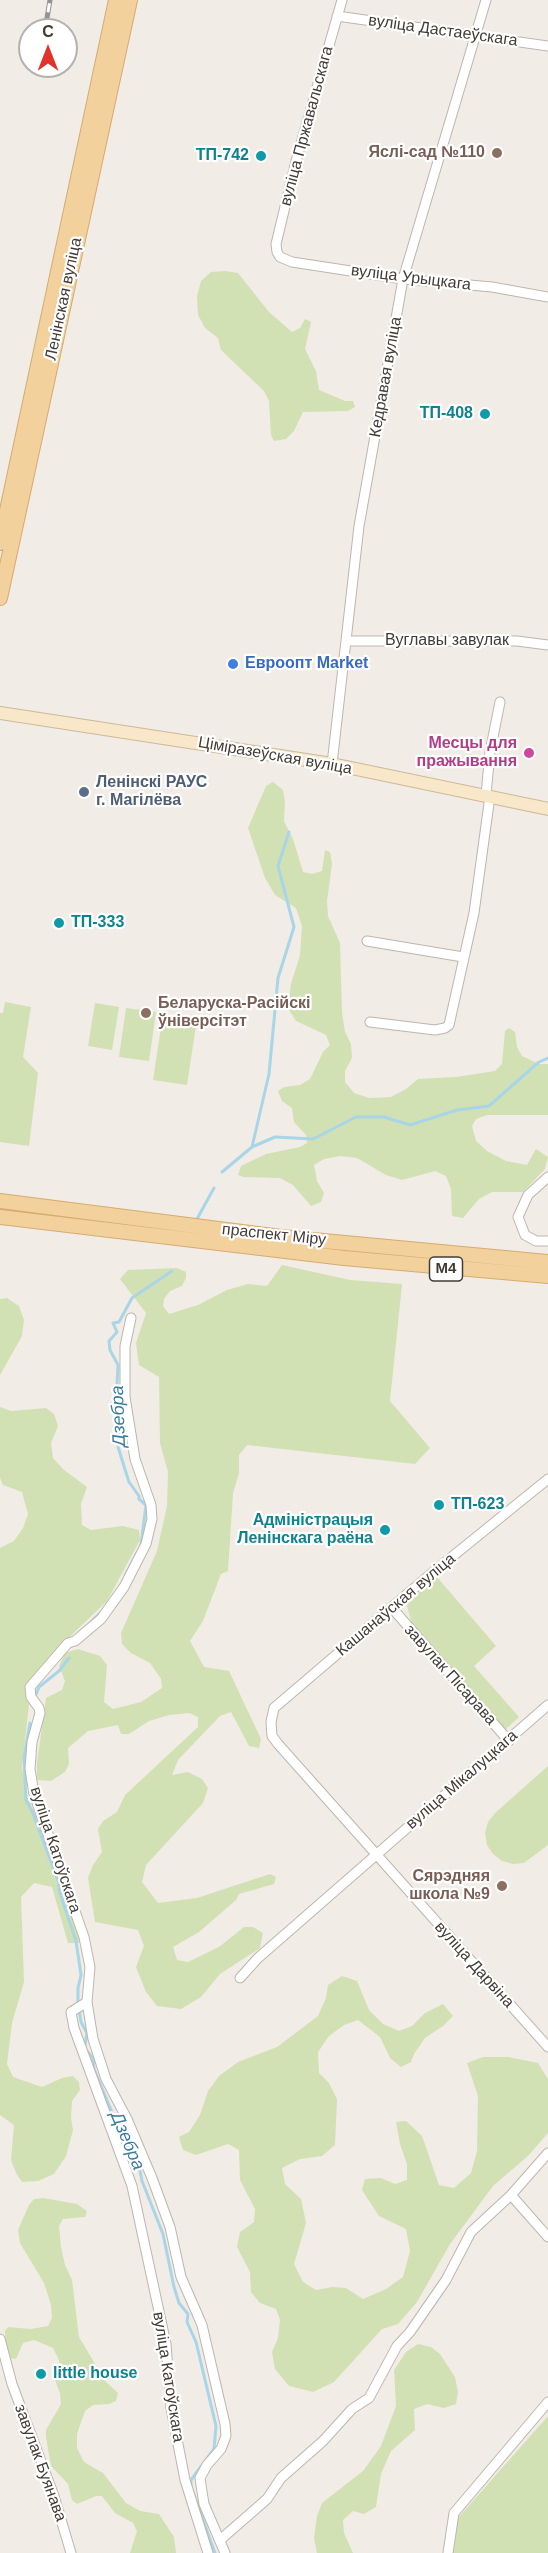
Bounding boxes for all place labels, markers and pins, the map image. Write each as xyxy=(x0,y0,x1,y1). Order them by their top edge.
place label: Яслі-сад №110 xyxy=(368,143,485,163)
place label: ТП-742 xyxy=(196,146,249,166)
marker: Яслі-сад №110 xyxy=(490,146,504,160)
marker: ТП-742 xyxy=(254,149,268,163)
place label: ТП-408 xyxy=(420,404,473,424)
marker: ТП-408 xyxy=(478,407,492,421)
place label: Евроопт Market xyxy=(245,654,368,674)
marker: Евроопт Market xyxy=(226,657,240,671)
place label: Месцы для пражывання xyxy=(416,734,517,772)
marker: Месцы для пражывання xyxy=(522,746,536,760)
place label: Ленінскі РАУС г. Магілёва xyxy=(96,773,207,811)
marker: Ленінскі РАУС г. Магілёва xyxy=(77,785,91,799)
place label: ТП-333 xyxy=(71,913,124,933)
marker: ТП-333 xyxy=(52,916,66,930)
place label: Беларуска-Расійскі ўніверсітэт xyxy=(158,994,311,1032)
marker: Беларуска-Расійскі ўніверсітэт xyxy=(139,1006,153,1020)
place label: ТП-623 xyxy=(451,1495,504,1515)
marker: ТП-623 xyxy=(432,1498,446,1512)
place label: Адміністрацыя Ленінскага раёна xyxy=(237,1511,373,1549)
marker: Адміністрацыя Ленінскага раёна xyxy=(378,1523,392,1537)
place label: Сярэдняя школа №9 xyxy=(409,1867,490,1905)
marker: Сярэдняя школа №9 xyxy=(495,1879,509,1893)
place label: little house xyxy=(53,2364,137,2384)
marker: little house xyxy=(34,2367,48,2381)

